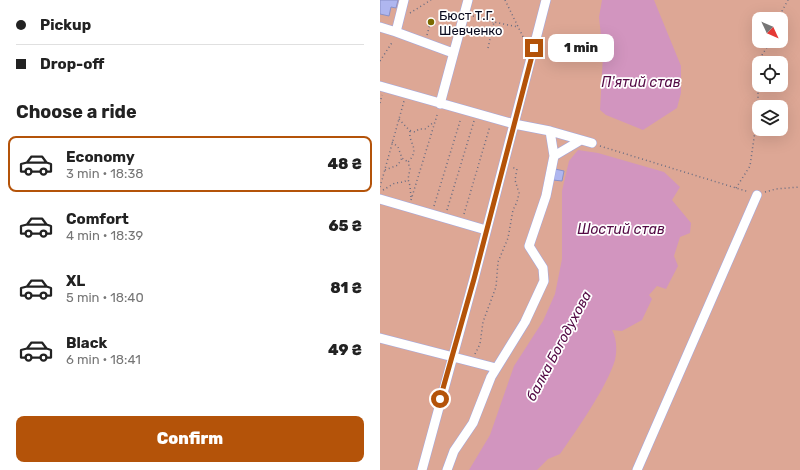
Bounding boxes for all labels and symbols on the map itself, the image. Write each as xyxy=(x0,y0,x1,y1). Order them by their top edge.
place label: Бюст Т.Г. Шевченко xyxy=(439,8,503,38)
north arrow xyxy=(752,12,788,48)
marker: Бюст Т.Г. Шевченко xyxy=(426,17,436,27)
callout: 1 min xyxy=(548,34,614,62)
route end xyxy=(525,39,543,57)
water label: П'ятий став xyxy=(601,74,681,91)
water label: Шостий став xyxy=(577,221,665,238)
water label: балка Богодухова xyxy=(523,288,595,404)
route start xyxy=(431,390,449,408)

